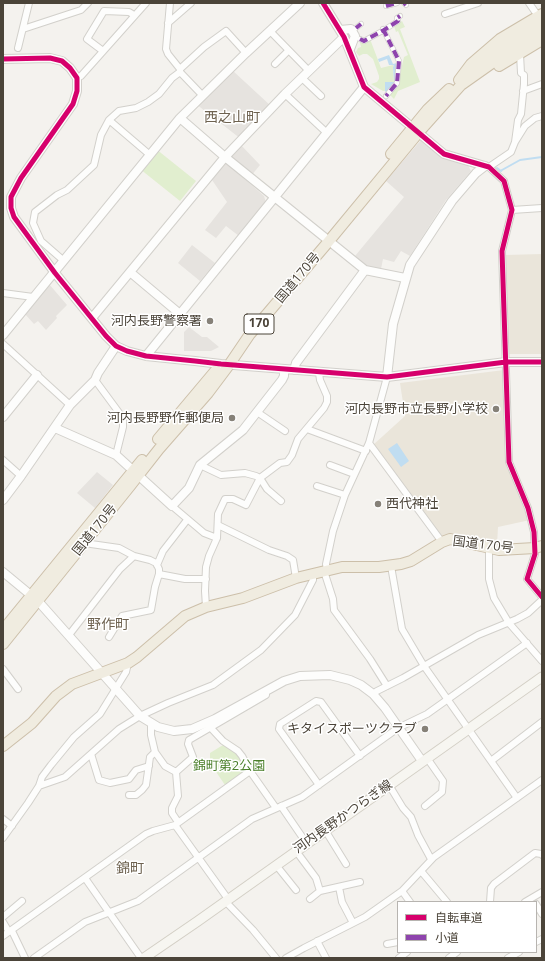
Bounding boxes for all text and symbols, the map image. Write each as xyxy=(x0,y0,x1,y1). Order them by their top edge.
district label: 西之山町 xyxy=(204,110,260,126)
street label: 国道170号 xyxy=(272,250,324,306)
place label: 河内長野警察署 xyxy=(111,313,202,329)
road number: 170 xyxy=(244,314,274,334)
marker: 河内長野警察署 xyxy=(205,316,215,326)
place label: 河内長野市立長野小学校 xyxy=(345,401,488,417)
marker: 河内長野市立長野小学校 xyxy=(491,404,501,414)
place label: 河内長野野作郵便局 xyxy=(107,410,224,426)
marker: 河内長野野作郵便局 xyxy=(227,413,237,423)
place label: 西代神社 xyxy=(386,496,438,512)
marker: 西代神社 xyxy=(373,499,383,509)
street label: 国道170号 xyxy=(70,501,120,559)
street label: 国道170号 xyxy=(452,534,514,556)
district label: 野作町 xyxy=(87,617,129,633)
place label: キタイスポーツクラブ xyxy=(287,721,417,737)
marker: キタイスポーツクラブ xyxy=(420,724,430,734)
park label: 錦町第2公園 xyxy=(193,758,265,774)
street label: 河内長野かつらぎ線 xyxy=(291,777,395,857)
district label: 錦町 xyxy=(116,861,144,877)
legend xyxy=(397,901,537,953)
text: 自転車道 xyxy=(435,909,483,926)
text: 小道 xyxy=(435,929,459,946)

